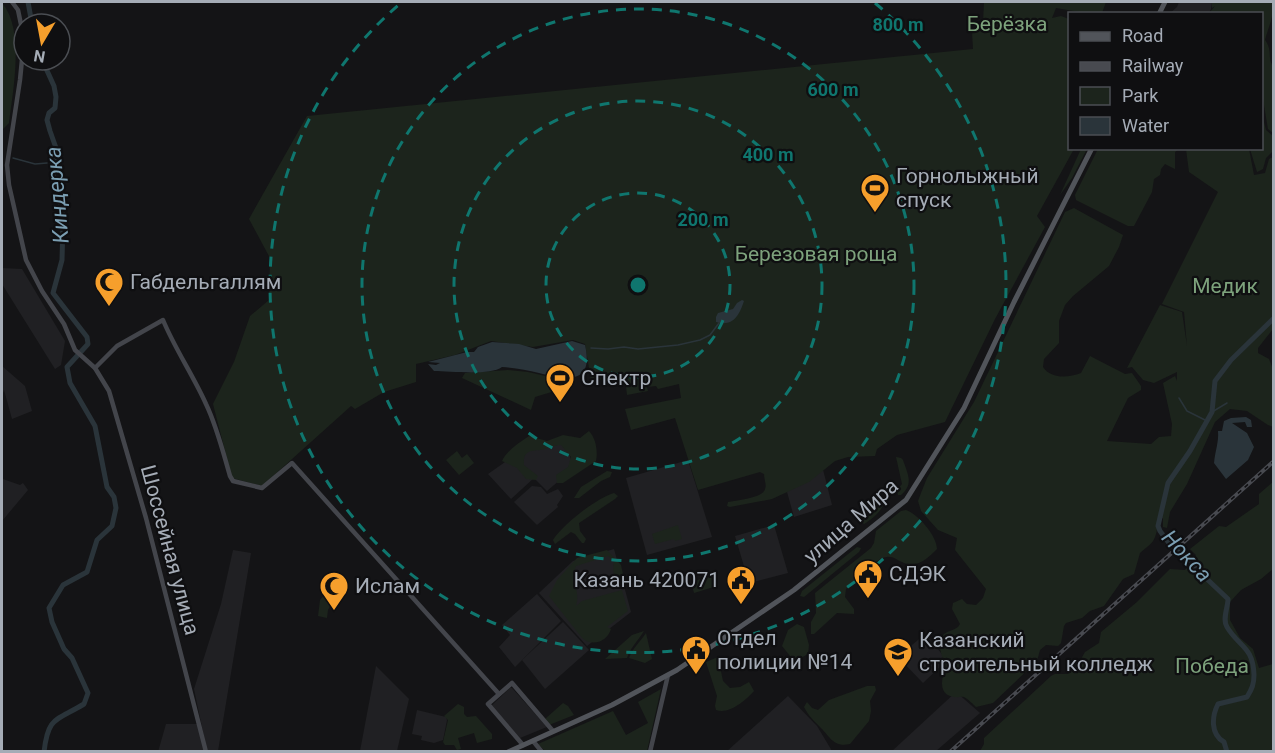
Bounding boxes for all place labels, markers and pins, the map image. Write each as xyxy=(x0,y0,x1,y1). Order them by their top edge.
place label: Горнолыжный спуск xyxy=(896,164,1039,212)
sports icon: Горнолыжный спуск xyxy=(859,172,891,214)
mosque icon: Габдельгаллям xyxy=(93,266,125,308)
place label: Габдельгаллям xyxy=(130,270,281,294)
centre of rings xyxy=(628,275,648,295)
sports icon: Спектр xyxy=(544,362,576,404)
place label: Спектр xyxy=(581,366,651,390)
public building icon: СДЭК xyxy=(852,558,884,600)
place label: СДЭК xyxy=(889,562,947,586)
public building icon: Казань 420071 xyxy=(725,564,757,606)
place label: Казань 420071 xyxy=(573,568,720,592)
mosque icon: Ислам xyxy=(318,570,350,612)
place label: Ислам xyxy=(355,574,420,598)
place label: Отдел полиции №14 xyxy=(717,626,852,674)
place label: Казанский строительный колледж xyxy=(919,628,1153,676)
public building icon: Отдел полиции №14 xyxy=(680,634,712,676)
school or university icon: Казанский строительный колледж xyxy=(882,636,914,678)

